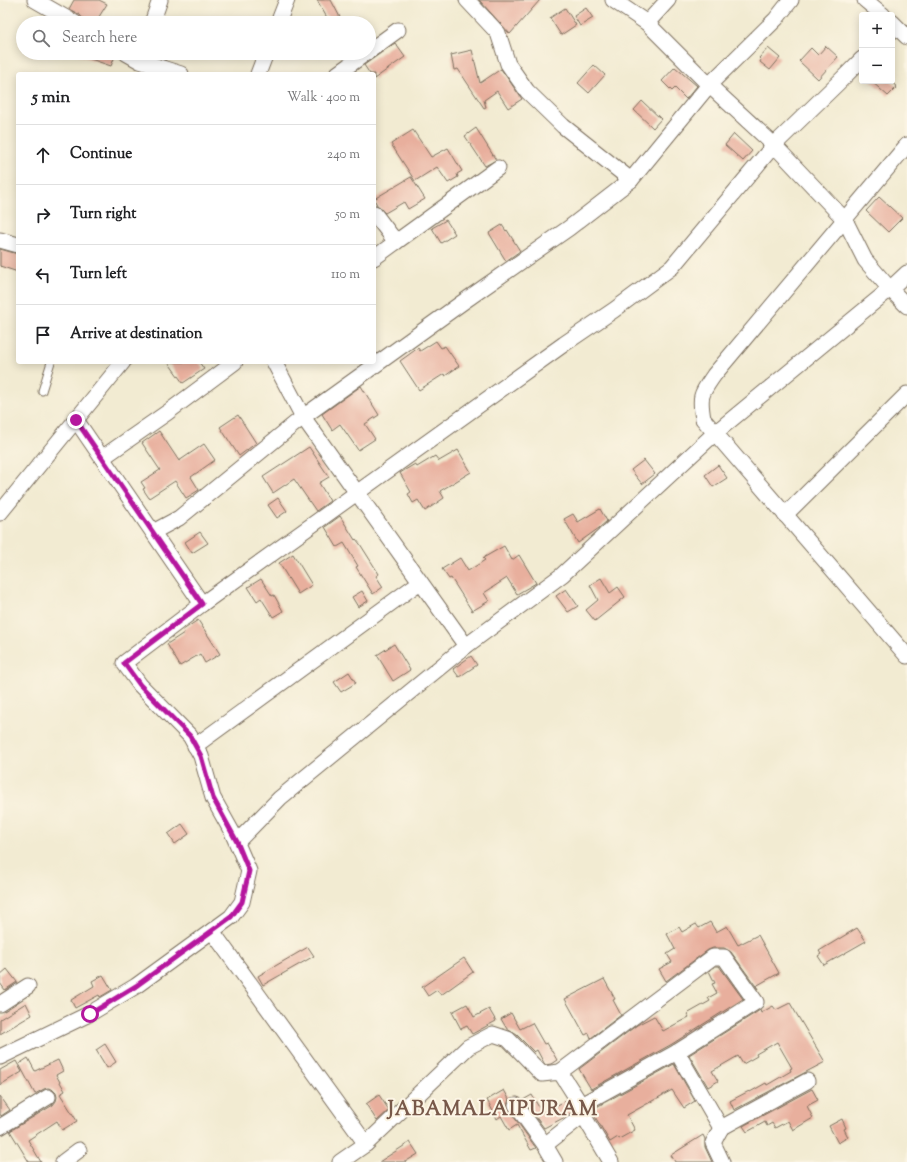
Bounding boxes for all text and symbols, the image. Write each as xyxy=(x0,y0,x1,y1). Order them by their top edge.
map controls xyxy=(859,12,895,84)
button: + xyxy=(859,12,895,48)
search box xyxy=(16,16,376,60)
icon: search xyxy=(30,27,52,49)
text: Search here xyxy=(62,28,137,49)
button: − xyxy=(859,48,895,84)
text: 5 min xyxy=(32,86,70,110)
text: Walk · 400 m xyxy=(287,89,360,107)
icon: ahead xyxy=(32,144,54,166)
text: Continue xyxy=(70,144,132,165)
text: 240 m xyxy=(327,146,360,164)
icon: right xyxy=(32,204,54,226)
text: Turn right xyxy=(70,204,136,225)
text: 50 m xyxy=(335,206,360,224)
icon: left xyxy=(32,264,54,286)
text: Turn left xyxy=(70,264,127,285)
text: 110 m xyxy=(331,266,360,284)
icon: arrive xyxy=(32,324,54,346)
text: Arrive at destination xyxy=(70,324,203,345)
route end xyxy=(67,411,85,429)
route start xyxy=(81,1005,99,1023)
district label: JABAMALAIPURAM xyxy=(386,1096,598,1125)

